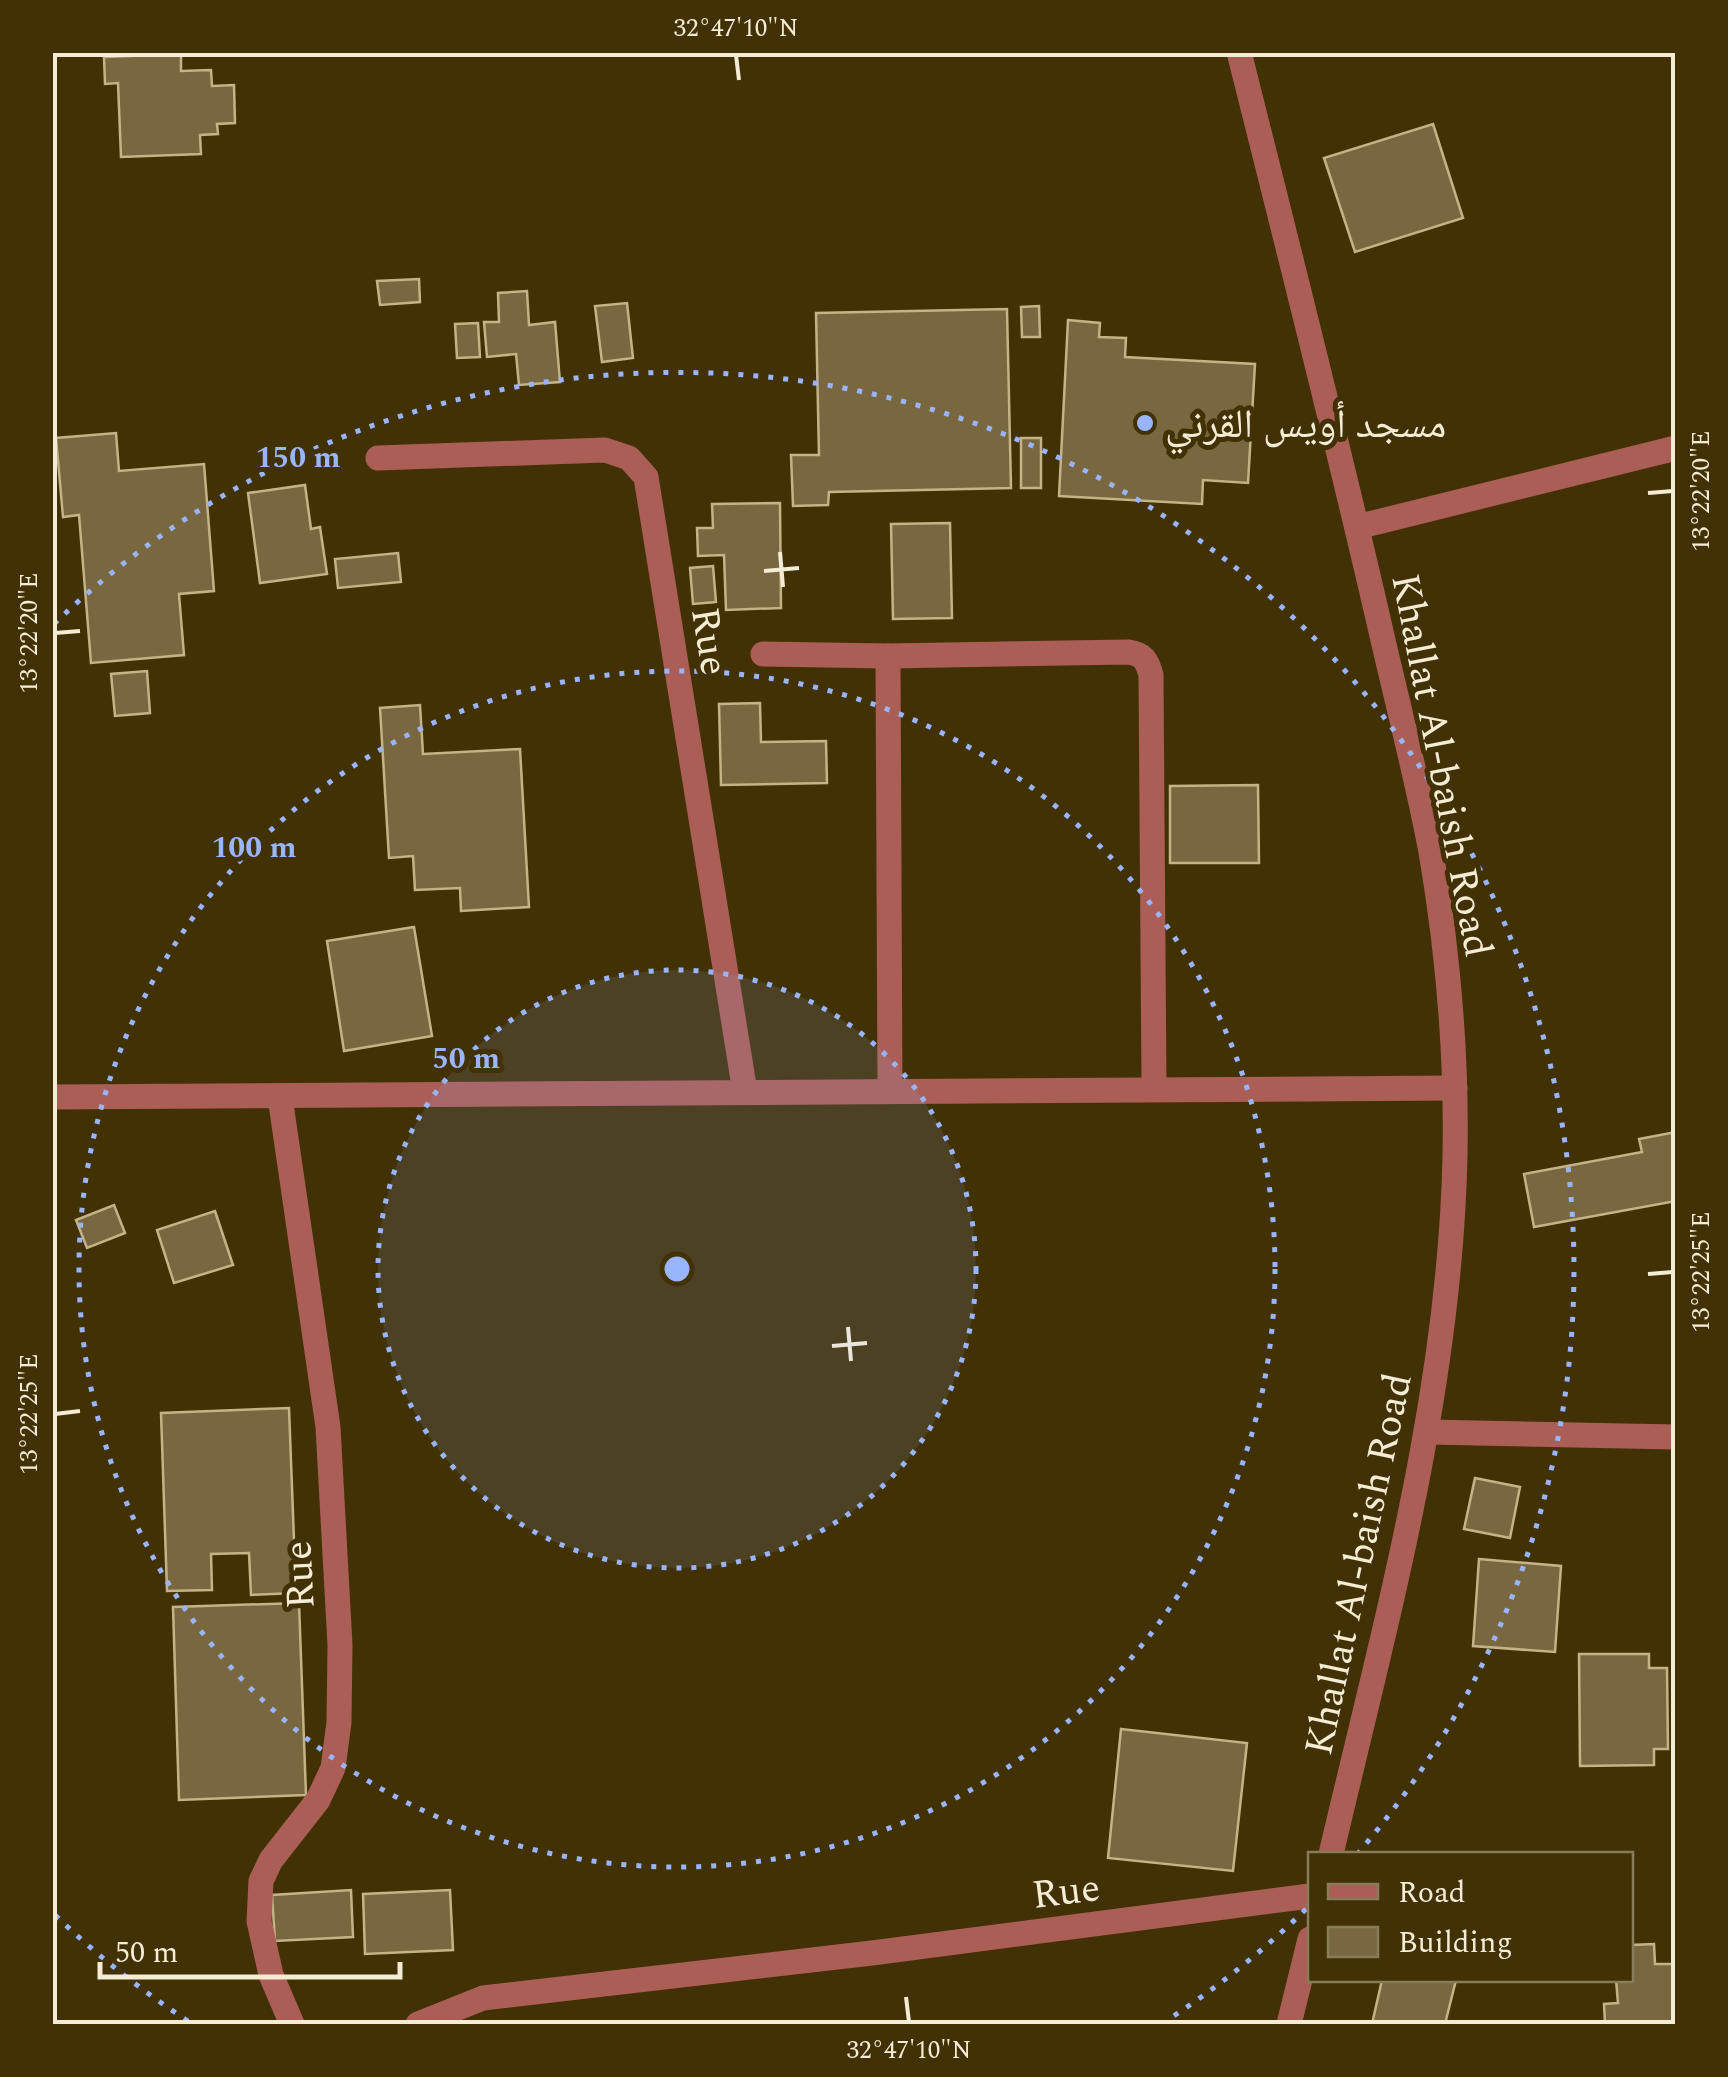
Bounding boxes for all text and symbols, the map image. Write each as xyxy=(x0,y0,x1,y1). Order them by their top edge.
text: 32°47'10"N xyxy=(674,10,798,48)
place label: مسجد أويس القرني xyxy=(1165,395,1446,456)
marker: مسجد أويس القرني xyxy=(1134,412,1156,434)
text: 13°22'20"E xyxy=(1683,430,1721,552)
text: 150 m xyxy=(255,435,341,481)
street label: Khallat Al-baish Road xyxy=(1373,569,1508,962)
text: 13°22'20"E xyxy=(11,572,49,694)
street label: Rue xyxy=(673,603,744,680)
text: 100 m xyxy=(211,825,297,871)
text: 50 m xyxy=(432,1036,500,1082)
text: 13°22'25"E xyxy=(1683,1211,1721,1333)
centre of rings xyxy=(659,1251,695,1287)
text: 13°22'25"E xyxy=(11,1353,49,1475)
street label: Khallat Al-baish Road xyxy=(1289,1368,1430,1761)
street label: Rue xyxy=(268,1539,333,1611)
legend xyxy=(1308,1852,1633,1982)
street label: Rue xyxy=(1029,1858,1104,1927)
text: Road xyxy=(1398,1870,1466,1916)
scale bar xyxy=(100,1917,400,1979)
text: Building xyxy=(1398,1920,1513,1966)
text: 50 m xyxy=(115,1930,178,1976)
text: 32°47'10"N xyxy=(847,2032,971,2070)

